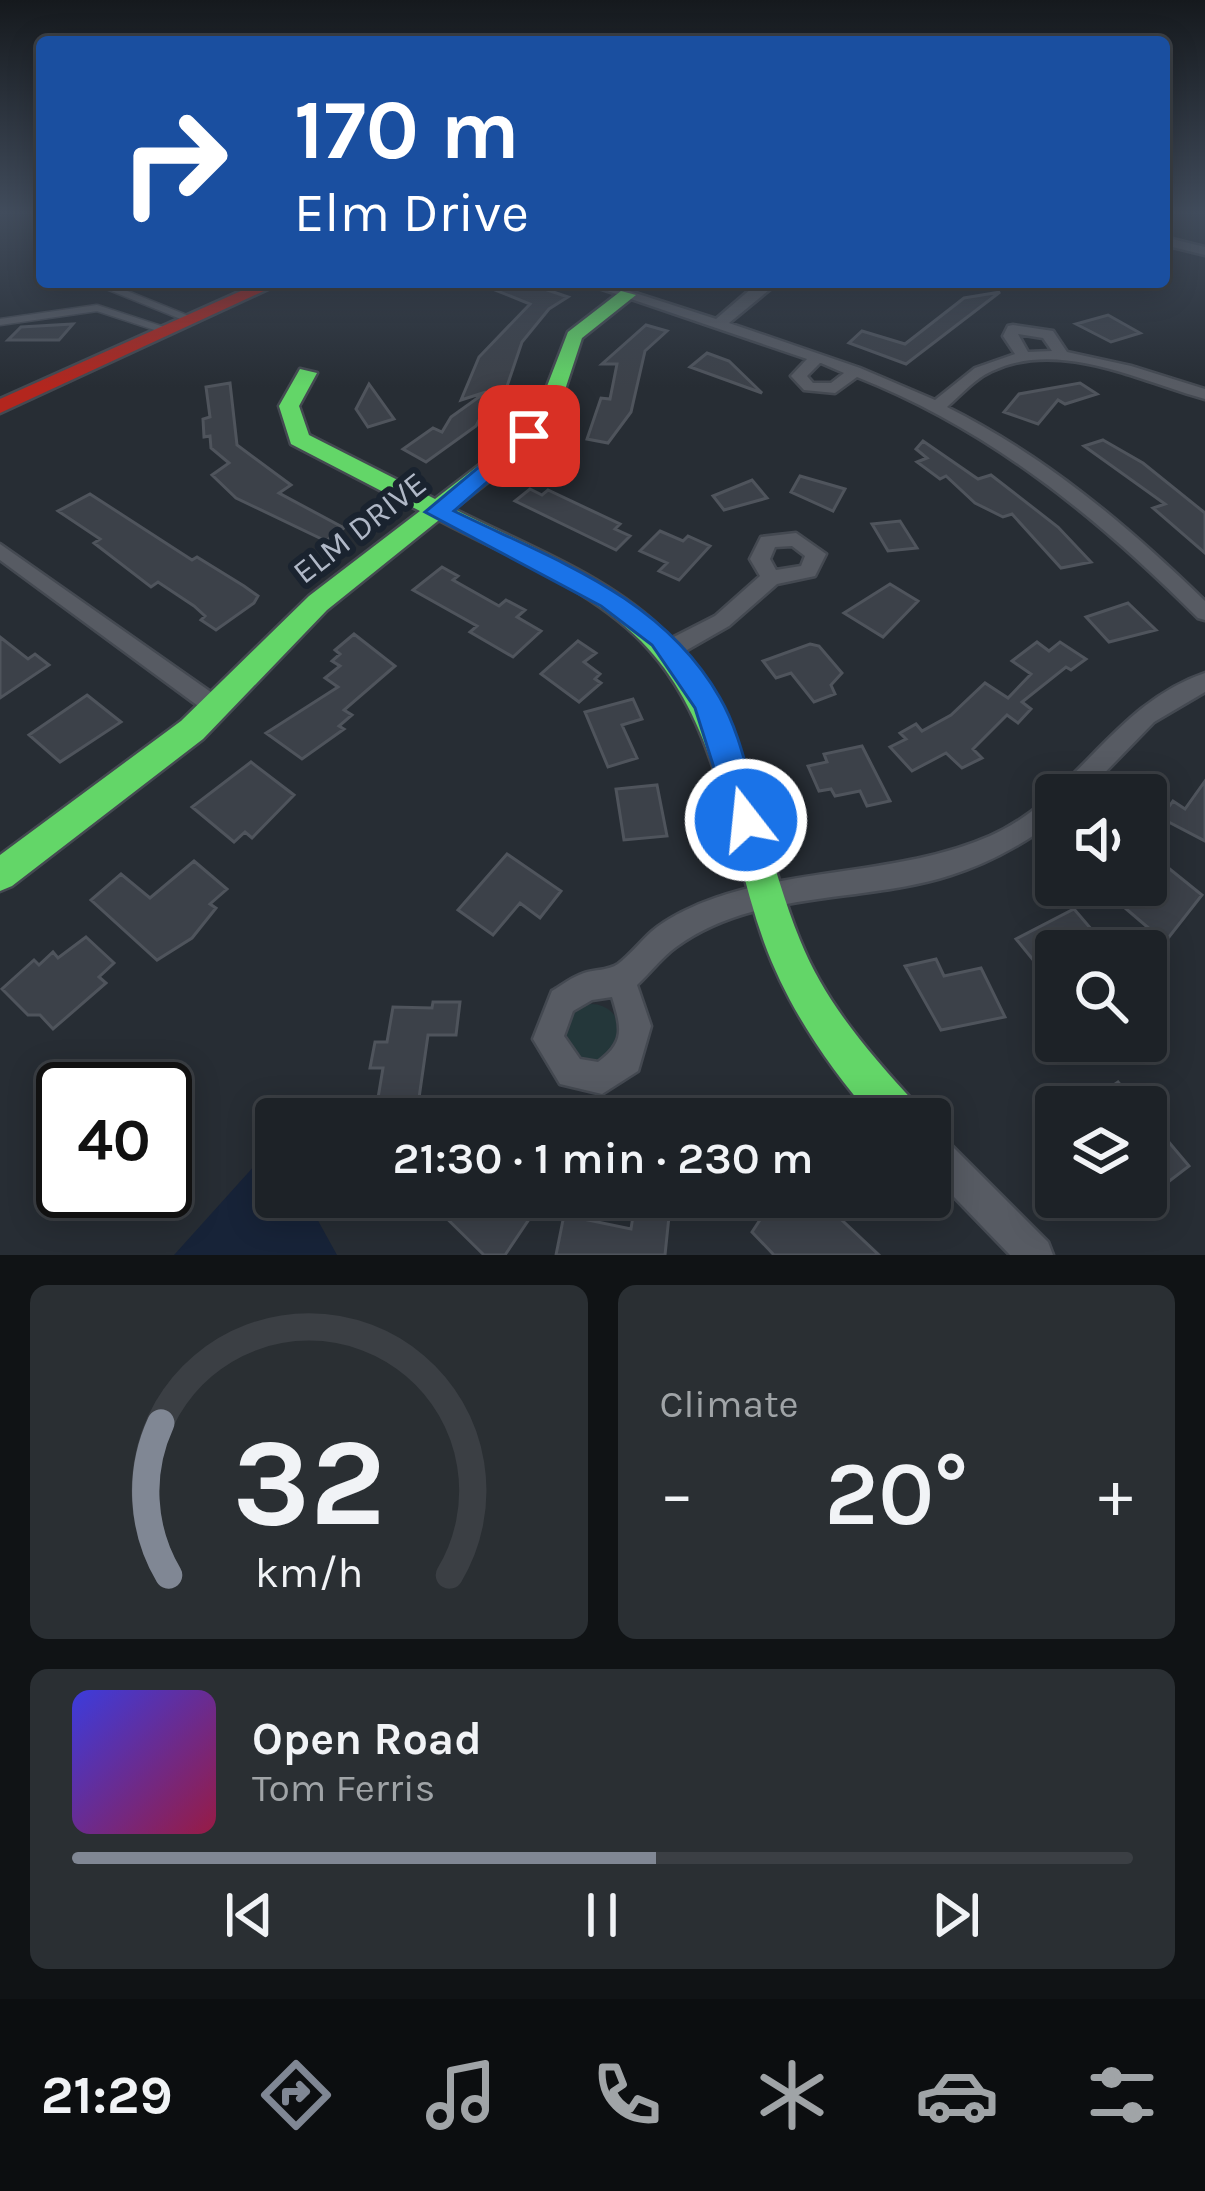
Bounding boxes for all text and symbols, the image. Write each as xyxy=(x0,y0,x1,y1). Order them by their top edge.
text: 170 m xyxy=(294,81,520,179)
icon: right xyxy=(96,84,252,240)
text: Elm Drive xyxy=(294,181,529,245)
pin xyxy=(478,385,580,487)
icon: arrive xyxy=(496,403,562,469)
street label: ELM DRIVE xyxy=(286,464,434,591)
position arrow xyxy=(683,757,809,883)
map controls xyxy=(1035,774,1167,1218)
button: sound xyxy=(1035,774,1167,906)
button: search xyxy=(1035,930,1167,1062)
speed limit sign: 40 xyxy=(36,1062,192,1218)
button: layers xyxy=(1035,1086,1167,1218)
text: 21:30 · 1 min · 230 m xyxy=(392,1132,814,1184)
text: Climate xyxy=(660,1381,799,1427)
text: 32 xyxy=(232,1410,385,1555)
text: 20° xyxy=(824,1441,968,1547)
text: − xyxy=(660,1455,694,1533)
text: + xyxy=(1098,1455,1133,1533)
text: km/h xyxy=(254,1548,363,1598)
text: Open Road xyxy=(252,1713,482,1765)
text: Tom Ferris xyxy=(252,1765,435,1811)
icon: previous xyxy=(216,1882,282,1948)
icon: pause xyxy=(569,1882,635,1948)
icon: next xyxy=(923,1882,989,1948)
icon: directions xyxy=(254,2053,338,2137)
icon: music xyxy=(419,2053,503,2137)
icon: phone xyxy=(585,2053,669,2137)
icon: climate xyxy=(750,2053,834,2137)
icon: car xyxy=(915,2053,999,2137)
icon: filters xyxy=(1080,2053,1164,2137)
text: 21:29 xyxy=(41,2063,173,2127)

